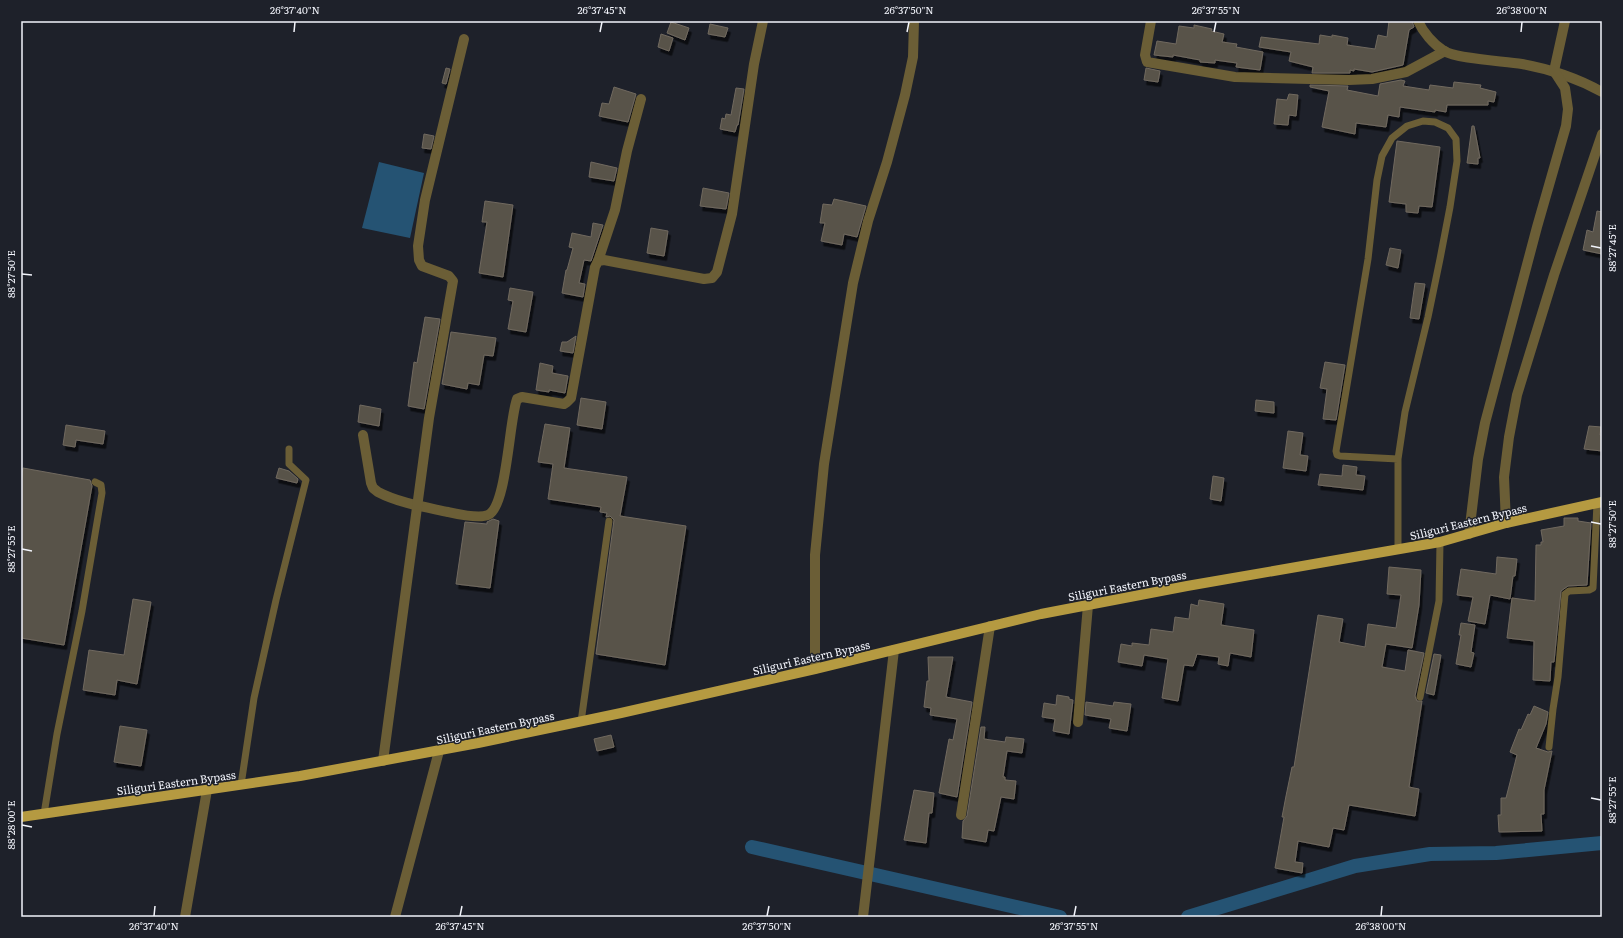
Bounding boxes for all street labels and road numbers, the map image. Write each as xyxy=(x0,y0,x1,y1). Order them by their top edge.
street label: Siliguri Eastern Bypass xyxy=(1408,499,1528,543)
street label: Siliguri Eastern Bypass xyxy=(1067,566,1187,604)
street label: Siliguri Eastern Bypass xyxy=(751,636,871,678)
street label: Siliguri Eastern Bypass xyxy=(435,707,555,747)
street label: Siliguri Eastern Bypass xyxy=(115,766,237,798)

